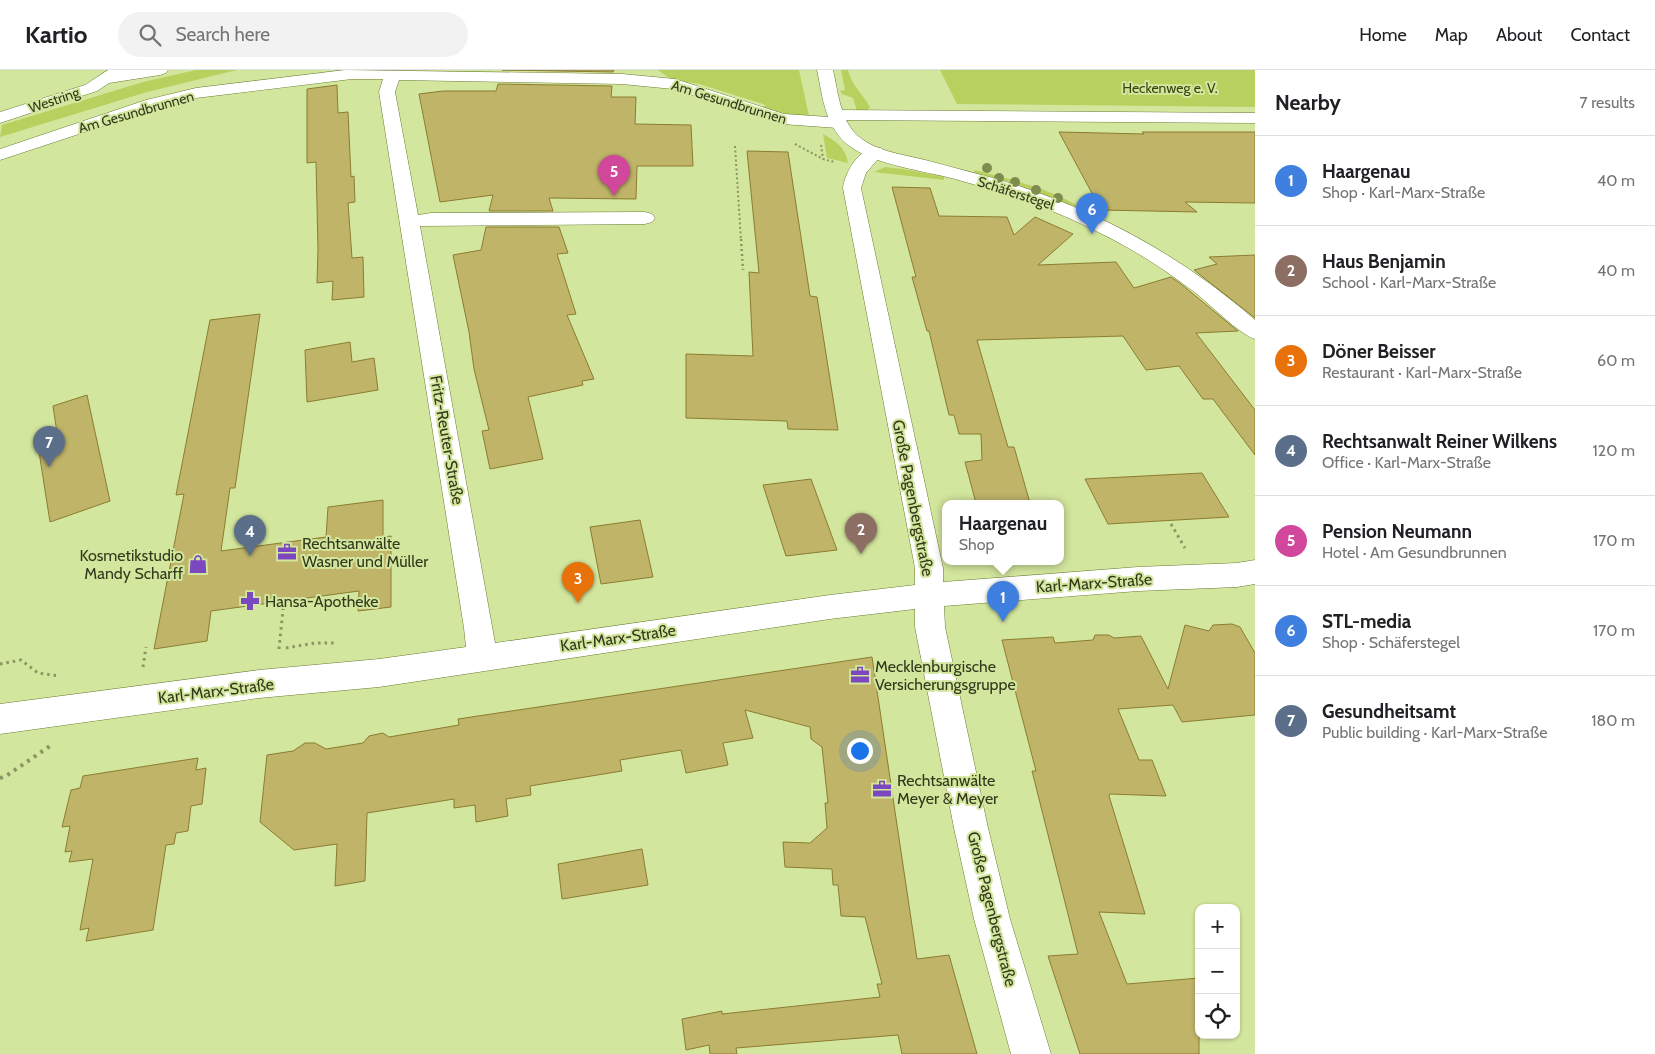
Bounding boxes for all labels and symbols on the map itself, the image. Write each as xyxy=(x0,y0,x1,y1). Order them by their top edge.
street label: Am Gesundbrunnen xyxy=(669,76,789,128)
park label: Heckenweg e. V. xyxy=(1122,79,1218,97)
street label: Westring xyxy=(26,83,83,117)
street label: Am Gesundbrunnen xyxy=(76,87,196,137)
pin: 5 xyxy=(598,155,630,196)
street label: Schäferstegel xyxy=(975,172,1057,214)
pin: 6 xyxy=(1076,193,1108,234)
street label: Fritz-Reuter-Straße xyxy=(426,374,468,506)
street label: Große Pagenbergstraße xyxy=(889,418,937,578)
pin: 7 xyxy=(33,426,65,467)
pin: 2 xyxy=(845,513,877,554)
pin: 4 xyxy=(234,515,266,556)
place label: Rechtsanwälte Wasner und Müller xyxy=(302,534,429,571)
office icon: Rechtsanwälte Wasner und Müller xyxy=(276,541,298,563)
place label: Kosmetikstudio Mandy Scharff xyxy=(79,546,184,583)
shop icon: Kosmetikstudio Mandy Scharff xyxy=(187,553,209,575)
pin: 3 xyxy=(562,562,594,603)
street label: Karl-Marx-Straße xyxy=(1035,569,1153,597)
pin: 1 xyxy=(987,581,1019,622)
pharmacy icon: Hansa-Apotheke xyxy=(239,590,261,612)
place label: Hansa-Apotheke xyxy=(265,592,379,611)
street label: Karl-Marx-Straße xyxy=(559,620,677,656)
place label: Mecklenburgische Versicherungsgruppe xyxy=(875,657,1016,694)
office icon: Mecklenburgische Versicherungsgruppe xyxy=(849,664,871,686)
street label: Karl-Marx-Straße xyxy=(157,674,275,708)
your location xyxy=(847,738,873,764)
place label: Rechtsanwälte Meyer & Meyer xyxy=(897,771,999,808)
office icon: Rechtsanwälte Meyer & Meyer xyxy=(871,778,893,800)
street label: Große Pagenbergstraße xyxy=(964,830,1020,988)

